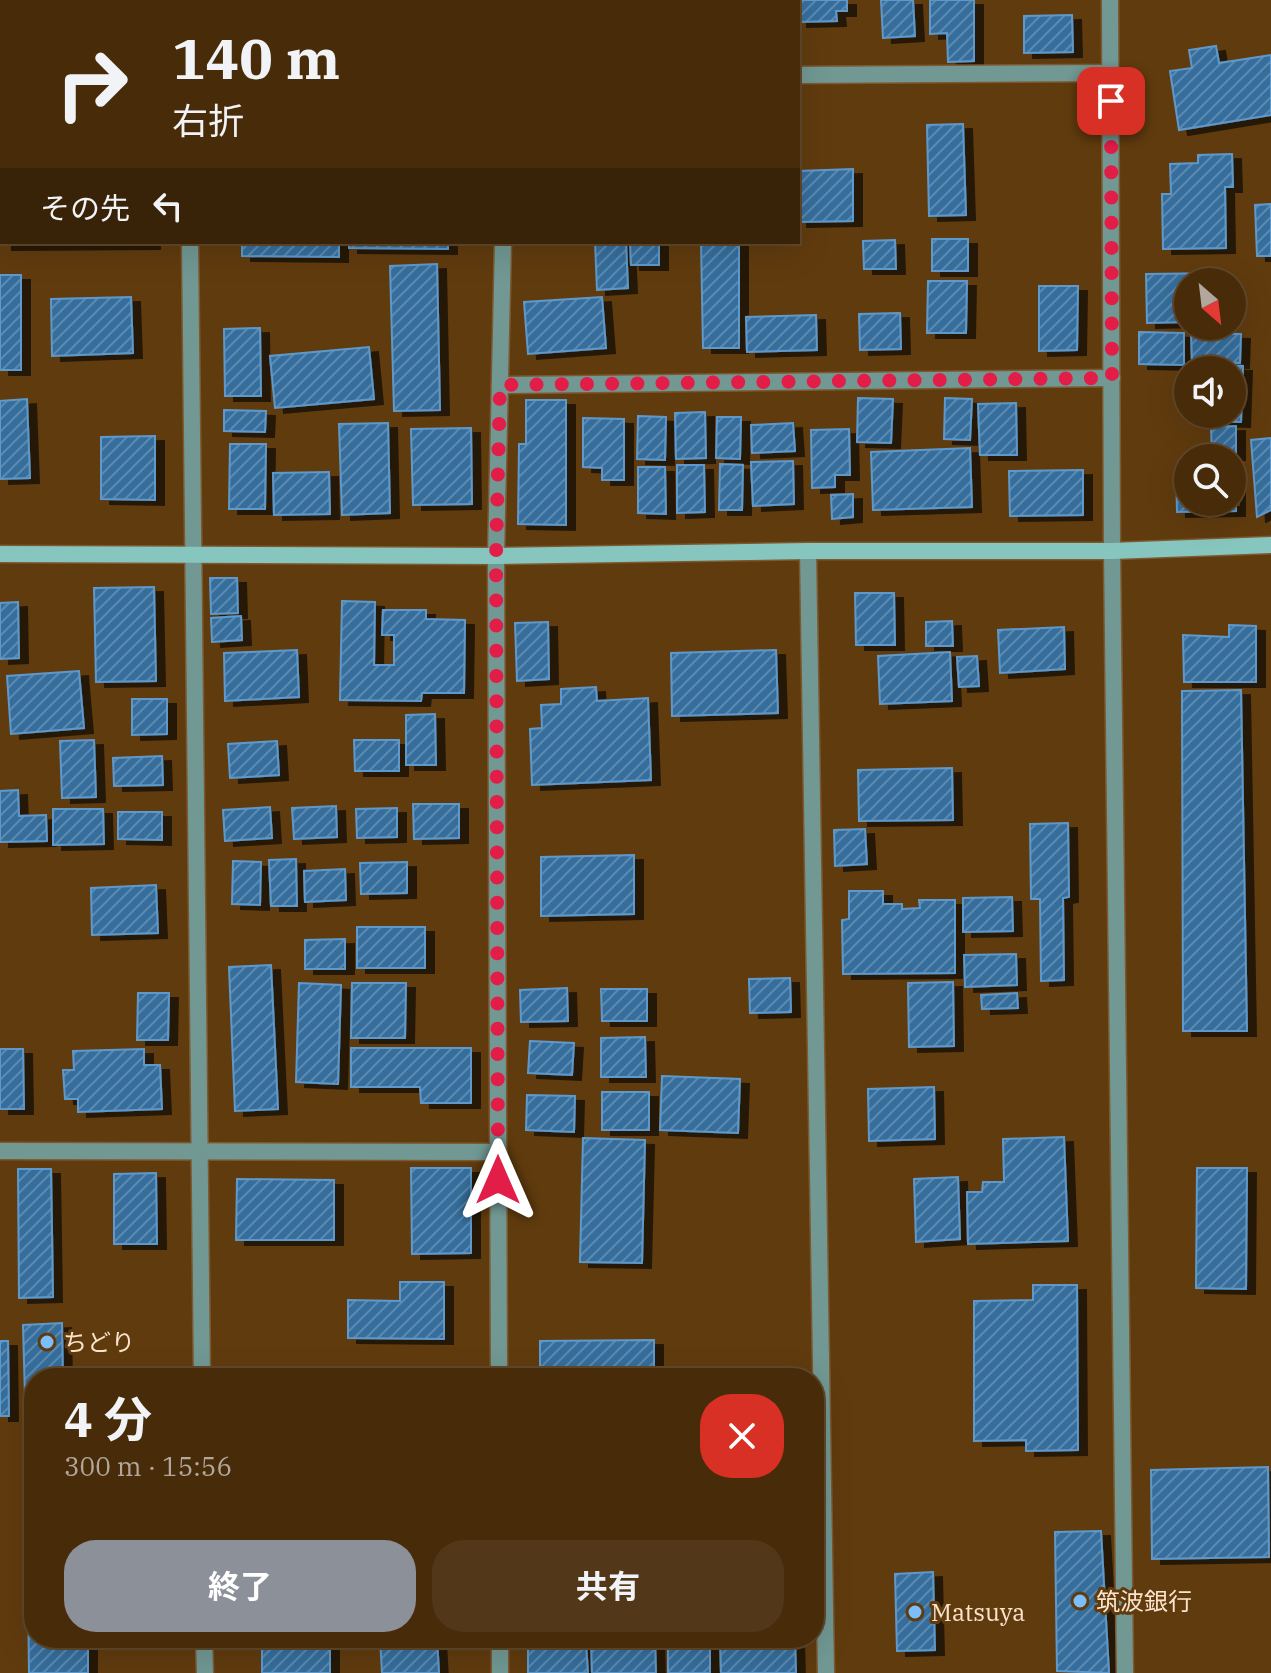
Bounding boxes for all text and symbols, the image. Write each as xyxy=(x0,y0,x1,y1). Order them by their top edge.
text: 140 m xyxy=(172,22,340,94)
icon: right xyxy=(40,32,144,136)
pin xyxy=(1077,67,1145,135)
icon: arrive xyxy=(1089,79,1133,123)
text: 右折 xyxy=(172,97,244,144)
icon: left xyxy=(146,184,190,228)
text: その先 xyxy=(40,188,130,227)
north arrow xyxy=(1174,268,1246,340)
map controls xyxy=(1174,268,1246,516)
button: sound xyxy=(1174,356,1246,428)
button: search xyxy=(1174,444,1246,516)
position arrow xyxy=(456,1138,540,1222)
place label: ちどり xyxy=(63,1326,135,1358)
marker: ちどり xyxy=(38,1333,56,1351)
text: 4 分 xyxy=(64,1388,152,1450)
button: close xyxy=(700,1394,784,1478)
text: 300 m · 15:56 xyxy=(64,1449,232,1483)
button: 終了 xyxy=(64,1540,416,1632)
button: 共有 xyxy=(432,1540,784,1632)
place label: 筑波銀行 xyxy=(1096,1585,1192,1617)
marker: 筑波銀行 xyxy=(1071,1592,1089,1610)
place label: Matsuya xyxy=(931,1596,1025,1628)
marker: Matsuya xyxy=(906,1603,924,1621)

